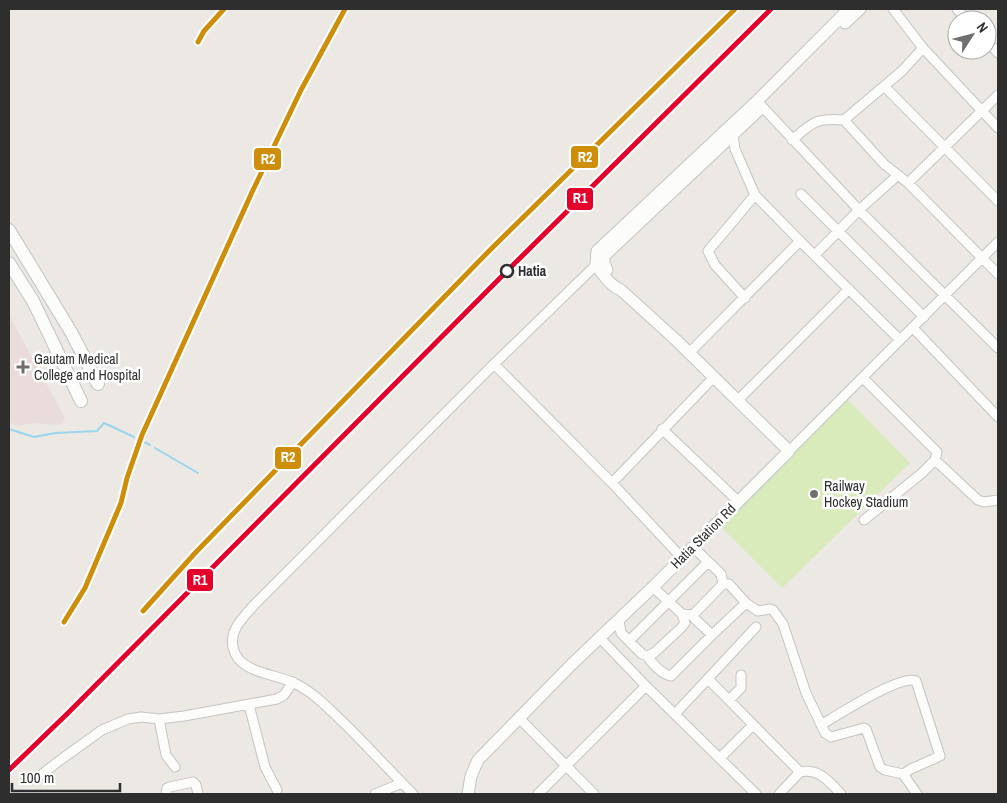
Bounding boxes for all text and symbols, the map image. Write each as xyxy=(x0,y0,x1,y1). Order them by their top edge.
north arrow xyxy=(947,10,997,60)
text: N xyxy=(973,19,992,36)
line badge: R2 xyxy=(570,145,599,169)
line badge: R2 xyxy=(253,147,282,171)
text: R2 xyxy=(578,148,592,166)
text: R2 xyxy=(261,150,275,168)
line badge: R1 xyxy=(566,187,594,211)
text: R1 xyxy=(573,189,588,207)
place label: Hatia xyxy=(518,262,547,280)
marker: Hatia xyxy=(500,264,514,278)
place label: Gautam Medical College and Hospital xyxy=(34,350,141,384)
marker: Gautam Medical College and Hospital xyxy=(16,360,30,374)
line badge: R2 xyxy=(274,446,302,470)
text: R2 xyxy=(281,448,295,466)
place label: Railway Hockey Stadium xyxy=(824,477,908,511)
marker: Railway Hockey Stadium xyxy=(808,488,820,500)
street label: Hatia Station Rd xyxy=(667,500,739,572)
line badge: R1 xyxy=(186,568,214,592)
text: R1 xyxy=(193,571,208,589)
scale bar xyxy=(12,760,120,792)
text: 100 m xyxy=(20,767,54,788)

